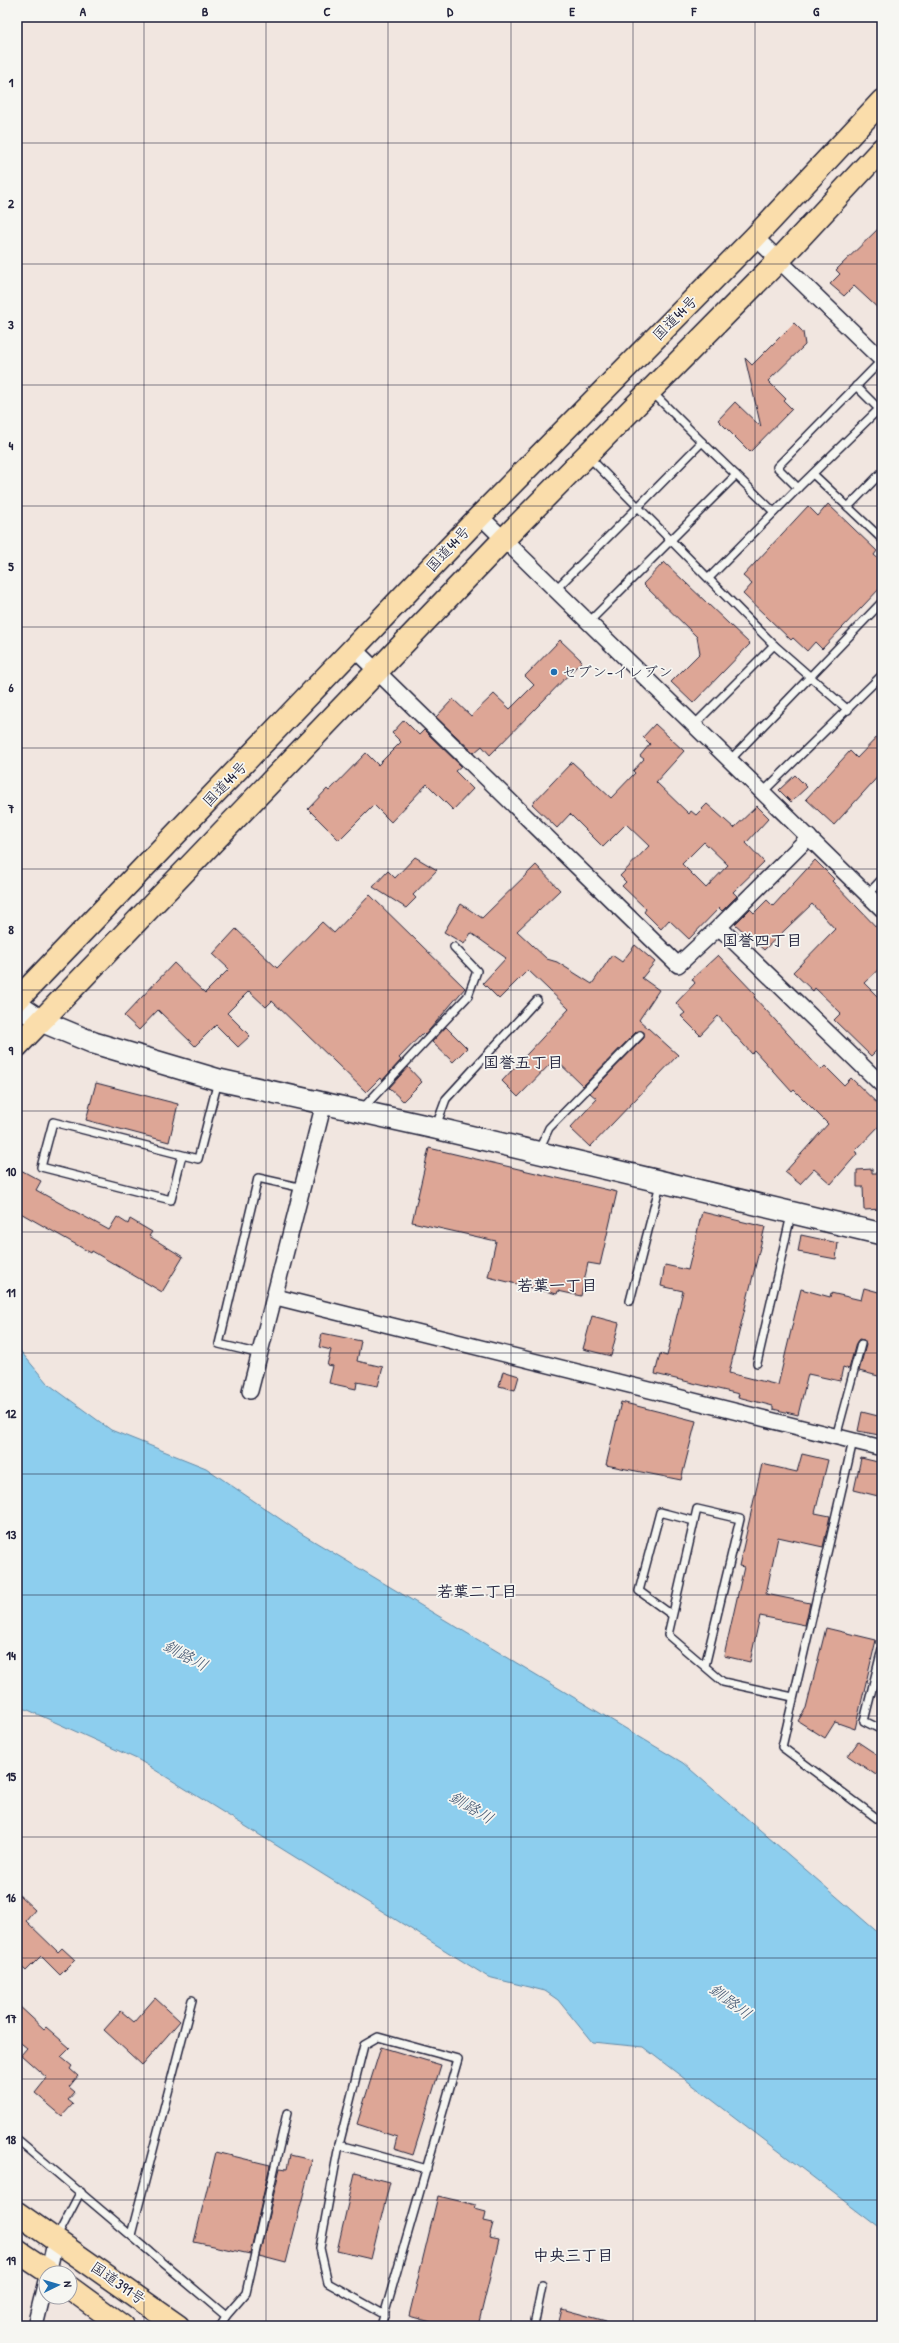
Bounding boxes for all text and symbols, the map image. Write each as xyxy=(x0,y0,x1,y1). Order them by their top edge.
text: A xyxy=(80,2,87,20)
text: B xyxy=(202,2,209,20)
text: C xyxy=(323,2,331,20)
text: D xyxy=(447,2,454,20)
text: E xyxy=(569,2,575,20)
text: F xyxy=(691,2,698,20)
text: G xyxy=(813,2,820,20)
text: 1 xyxy=(9,73,14,91)
text: 2 xyxy=(8,194,15,212)
street label: 国道44号 xyxy=(647,290,702,345)
text: 3 xyxy=(8,315,14,333)
text: 4 xyxy=(9,436,14,454)
street label: 国道44号 xyxy=(421,521,475,576)
text: 5 xyxy=(8,557,14,575)
place label: セブン-イレブン xyxy=(562,661,673,682)
marker: セブン-イレブン xyxy=(549,667,559,677)
text: 6 xyxy=(8,678,14,696)
street label: 国道44号 xyxy=(198,756,252,811)
text: 7 xyxy=(7,799,15,817)
text: 8 xyxy=(8,920,14,938)
district label: 国誉四丁目 xyxy=(722,929,802,951)
text: 9 xyxy=(9,1041,14,1059)
district label: 国誉五丁目 xyxy=(483,1051,563,1073)
text: 10 xyxy=(6,1162,16,1180)
district label: 若葉一丁目 xyxy=(517,1274,597,1296)
text: 11 xyxy=(6,1283,16,1301)
text: 12 xyxy=(6,1404,17,1422)
text: 13 xyxy=(6,1525,16,1543)
district label: 若葉二丁目 xyxy=(437,1580,517,1602)
water label: 釧路川 xyxy=(160,1634,212,1676)
text: 14 xyxy=(6,1646,16,1664)
text: 15 xyxy=(6,1767,17,1785)
water label: 釧路川 xyxy=(446,1785,498,1829)
text: 16 xyxy=(6,1888,17,1906)
water label: 釧路川 xyxy=(705,1978,757,2024)
text: 17 xyxy=(5,2009,17,2027)
text: 18 xyxy=(6,2130,17,2148)
district label: 中央三丁目 xyxy=(533,2244,613,2266)
text: 19 xyxy=(6,2251,16,2269)
street label: 国道391号 xyxy=(87,2256,150,2309)
north arrow xyxy=(38,2265,78,2305)
text: N xyxy=(61,2281,75,2288)

